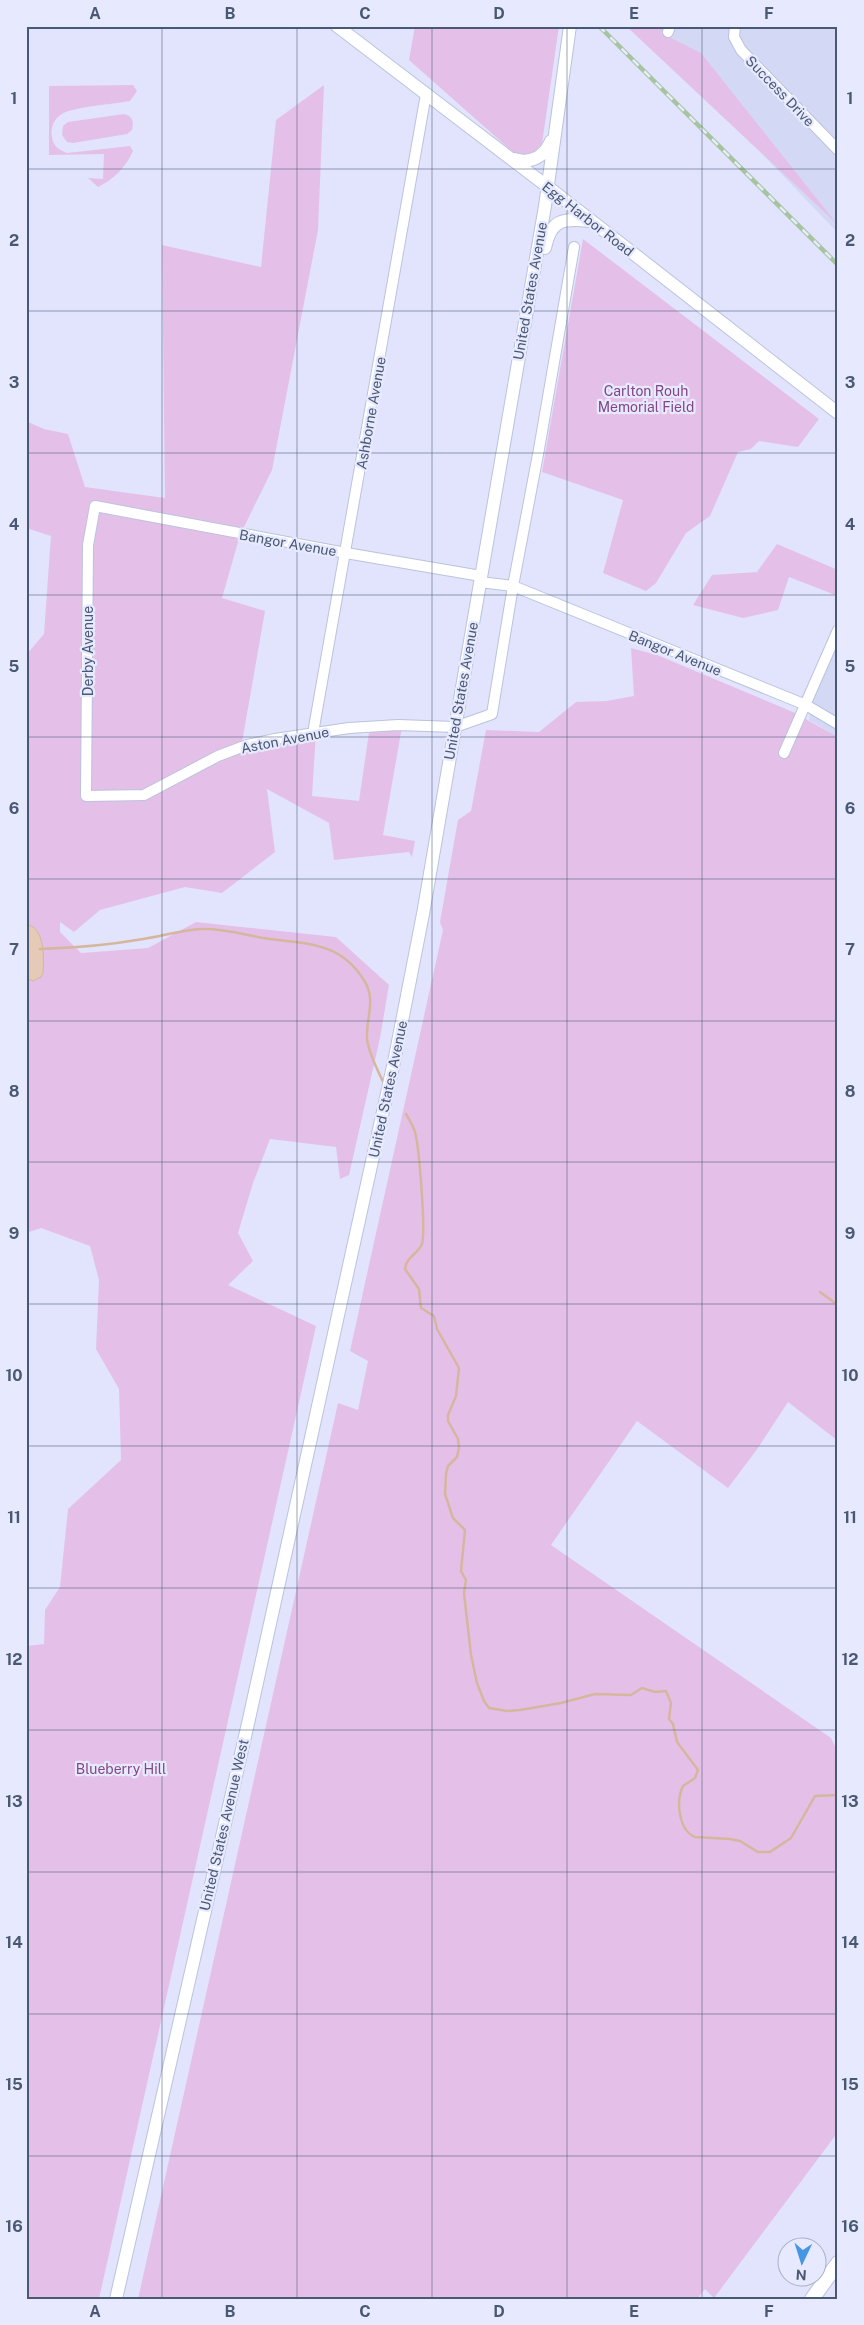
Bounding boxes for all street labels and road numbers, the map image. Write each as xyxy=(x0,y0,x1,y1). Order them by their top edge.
street label: Success Drive xyxy=(742,53,818,130)
street label: Egg Harbor Road xyxy=(539,178,637,260)
street label: United States Avenue xyxy=(510,221,550,361)
street label: Ashborne Avenue xyxy=(353,355,389,471)
street label: Bangor Avenue xyxy=(238,527,338,559)
street label: Derby Avenue xyxy=(80,606,96,696)
street label: United States Avenue xyxy=(441,621,481,761)
street label: Bangor Avenue xyxy=(626,627,724,679)
street label: Aston Avenue xyxy=(240,724,330,756)
street label: United States Avenue xyxy=(366,1019,410,1159)
street label: United States Avenue West xyxy=(196,1738,252,1912)

